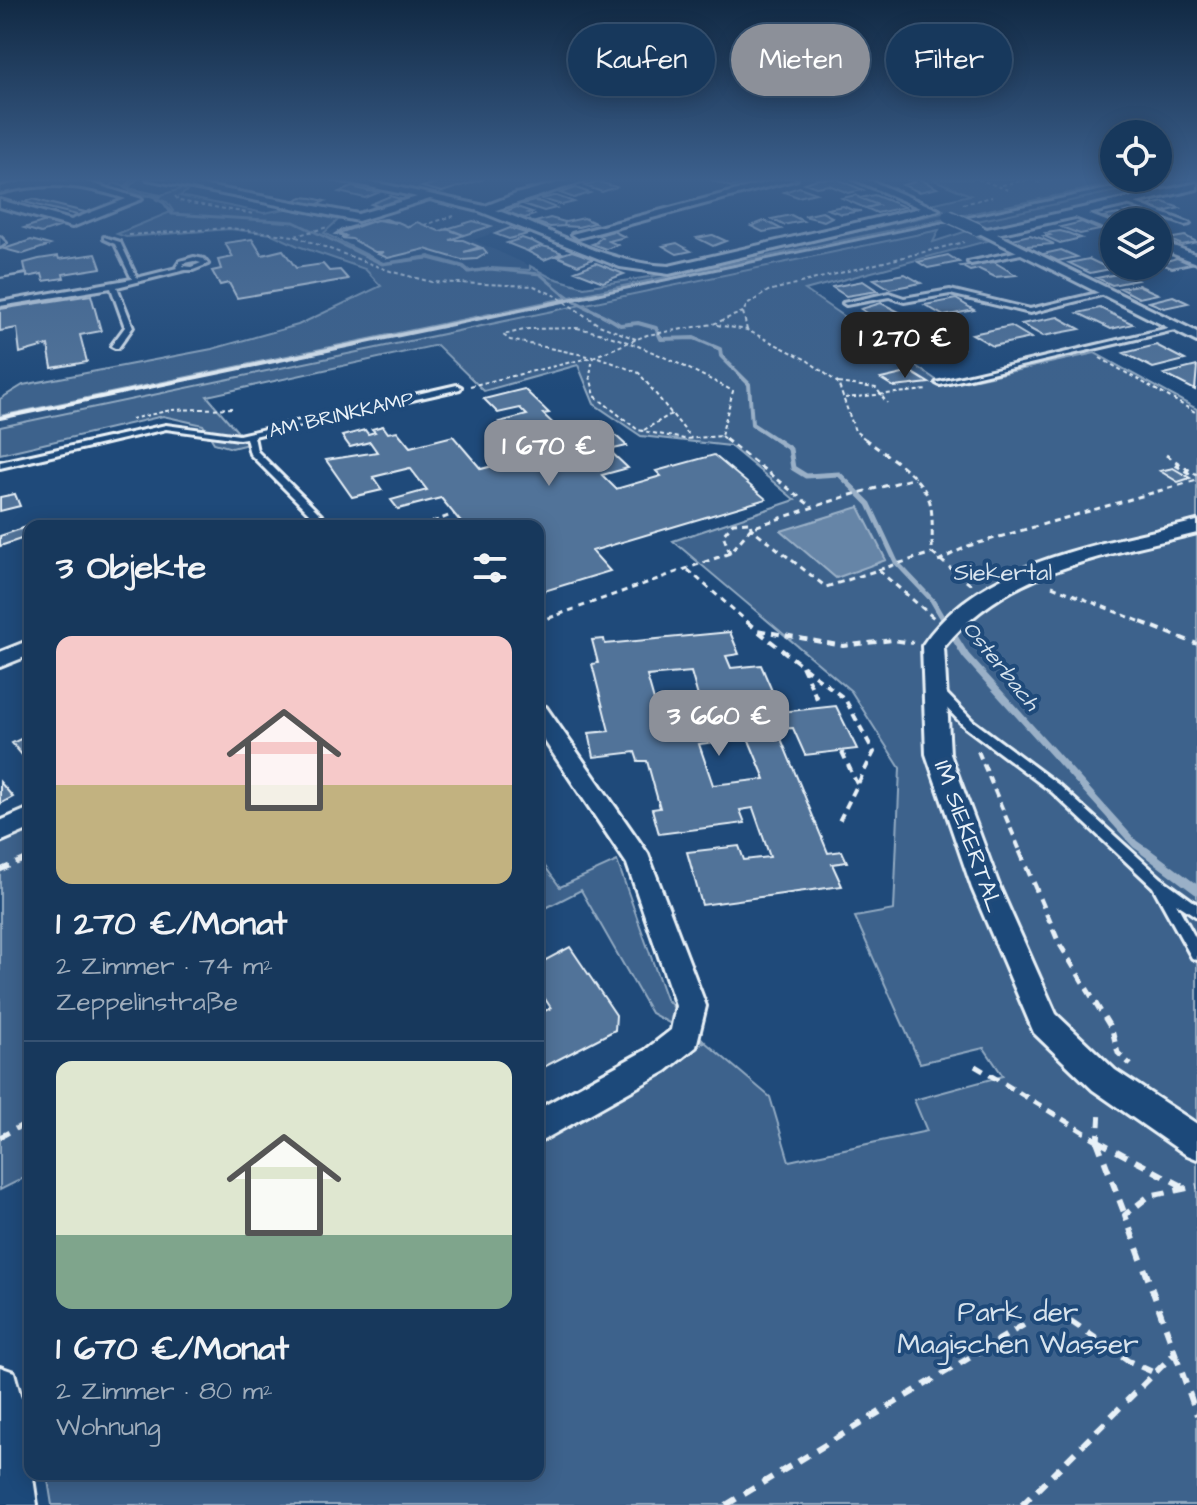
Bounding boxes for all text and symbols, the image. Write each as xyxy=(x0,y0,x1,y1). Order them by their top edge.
chip: Kaufen xyxy=(568,24,715,96)
chip: Mieten xyxy=(731,24,870,96)
chip: Filter xyxy=(886,24,1012,96)
map controls xyxy=(1100,120,1172,280)
button: locate xyxy=(1100,120,1172,192)
button: layers xyxy=(1100,208,1172,280)
pin: 1 270 € xyxy=(831,312,979,380)
text: 1 270 € xyxy=(859,320,951,356)
street label: AM BRINKKAMP xyxy=(266,385,417,445)
pin: 1 670 € xyxy=(475,420,623,488)
text: 1 670 € xyxy=(502,428,596,464)
text: 3 Objekte xyxy=(56,544,206,592)
icon: filters xyxy=(468,546,512,590)
park label: Siekertal xyxy=(954,556,1052,590)
water label: Osterbach xyxy=(955,615,1047,718)
icon: home xyxy=(212,688,356,832)
pin: 3 660 € xyxy=(645,690,793,758)
text: 3 660 € xyxy=(667,698,771,734)
street label: IM SIEKERTAL xyxy=(925,756,1011,917)
text: 1 270 €/Monat xyxy=(56,900,287,948)
text: 2 Zimmer · 74 m² xyxy=(56,948,273,984)
text: Zeppelinstraße xyxy=(56,984,238,1020)
icon: home xyxy=(212,1113,356,1257)
park label: Park der Magischen Wasser xyxy=(897,1293,1139,1365)
text: 1 670 €/Monat xyxy=(56,1325,289,1373)
text: 2 Zimmer · 80 m² xyxy=(56,1373,273,1409)
text: Wohnung xyxy=(56,1409,161,1445)

